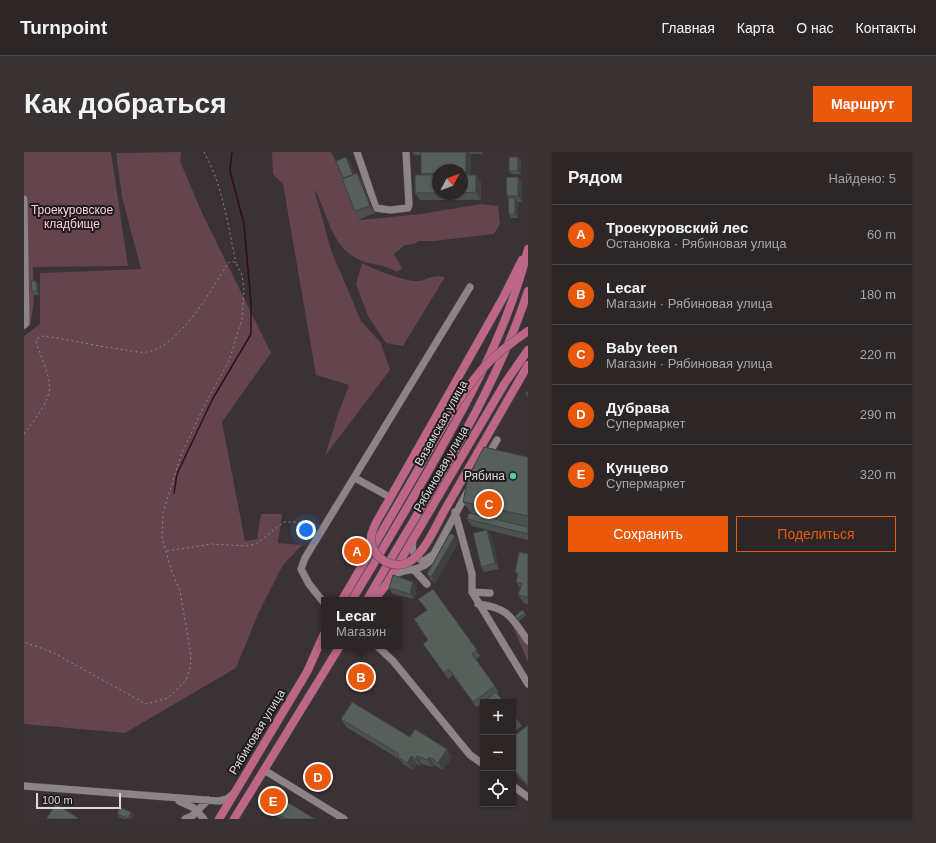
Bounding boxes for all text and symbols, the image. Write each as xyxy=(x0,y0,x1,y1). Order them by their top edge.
text: Turnpoint xyxy=(20,17,107,38)
text: Главная xyxy=(661,20,715,36)
text: Карта xyxy=(737,20,774,36)
text: О нас xyxy=(796,20,834,36)
text: Контакты xyxy=(856,20,916,36)
button: Маршрут xyxy=(813,86,912,122)
text: Как добраться xyxy=(24,88,226,119)
north arrow xyxy=(432,164,468,200)
text: Рядом xyxy=(568,168,623,187)
text: Найдено: 5 xyxy=(828,171,896,186)
park label: Троекуровское кладбище xyxy=(31,203,113,231)
text: Троекуровский лес xyxy=(606,219,748,236)
text: A xyxy=(576,227,586,242)
text: 60 m xyxy=(867,227,896,242)
text: Остановка · Рябиновая улица xyxy=(606,236,787,251)
text: Lecar xyxy=(606,279,646,296)
text: B xyxy=(576,287,586,302)
text: 180 m xyxy=(860,287,896,302)
text: Магазин · Рябиновая улица xyxy=(606,296,772,311)
text: Baby teen xyxy=(606,339,678,356)
text: C xyxy=(576,347,586,362)
text: 220 m xyxy=(860,347,896,362)
text: Магазин · Рябиновая улица xyxy=(606,356,772,371)
street label: Вяземская улица xyxy=(412,377,470,468)
text: Дубрава xyxy=(606,399,669,416)
text: D xyxy=(576,407,586,422)
text: 290 m xyxy=(860,407,896,422)
text: Супермаркет xyxy=(606,416,685,431)
street label: Рябиновая улица xyxy=(411,423,471,514)
text: Кунцево xyxy=(606,459,668,476)
text: E xyxy=(577,467,585,482)
text: 320 m xyxy=(860,467,896,482)
place label: Рябина xyxy=(464,469,505,483)
marker: Рябина xyxy=(508,471,518,481)
text: Супермаркет xyxy=(606,476,685,491)
pin: C xyxy=(476,489,502,519)
button: Сохранить xyxy=(568,516,728,552)
button: Поделиться xyxy=(736,516,896,552)
your location xyxy=(296,520,316,540)
pin: A xyxy=(344,536,370,566)
popup xyxy=(321,597,401,649)
text: Lecar xyxy=(336,607,376,624)
text: Магазин xyxy=(336,624,386,639)
pin: B xyxy=(348,662,374,692)
street label: Рябиновая улица xyxy=(226,687,288,777)
map controls xyxy=(480,699,516,807)
button: + xyxy=(480,699,516,735)
button: − xyxy=(480,735,516,771)
pin: D xyxy=(305,762,331,792)
button: locate xyxy=(480,771,516,807)
pin: E xyxy=(260,786,286,816)
scale bar xyxy=(36,791,121,810)
text: 100 m xyxy=(42,794,73,806)

